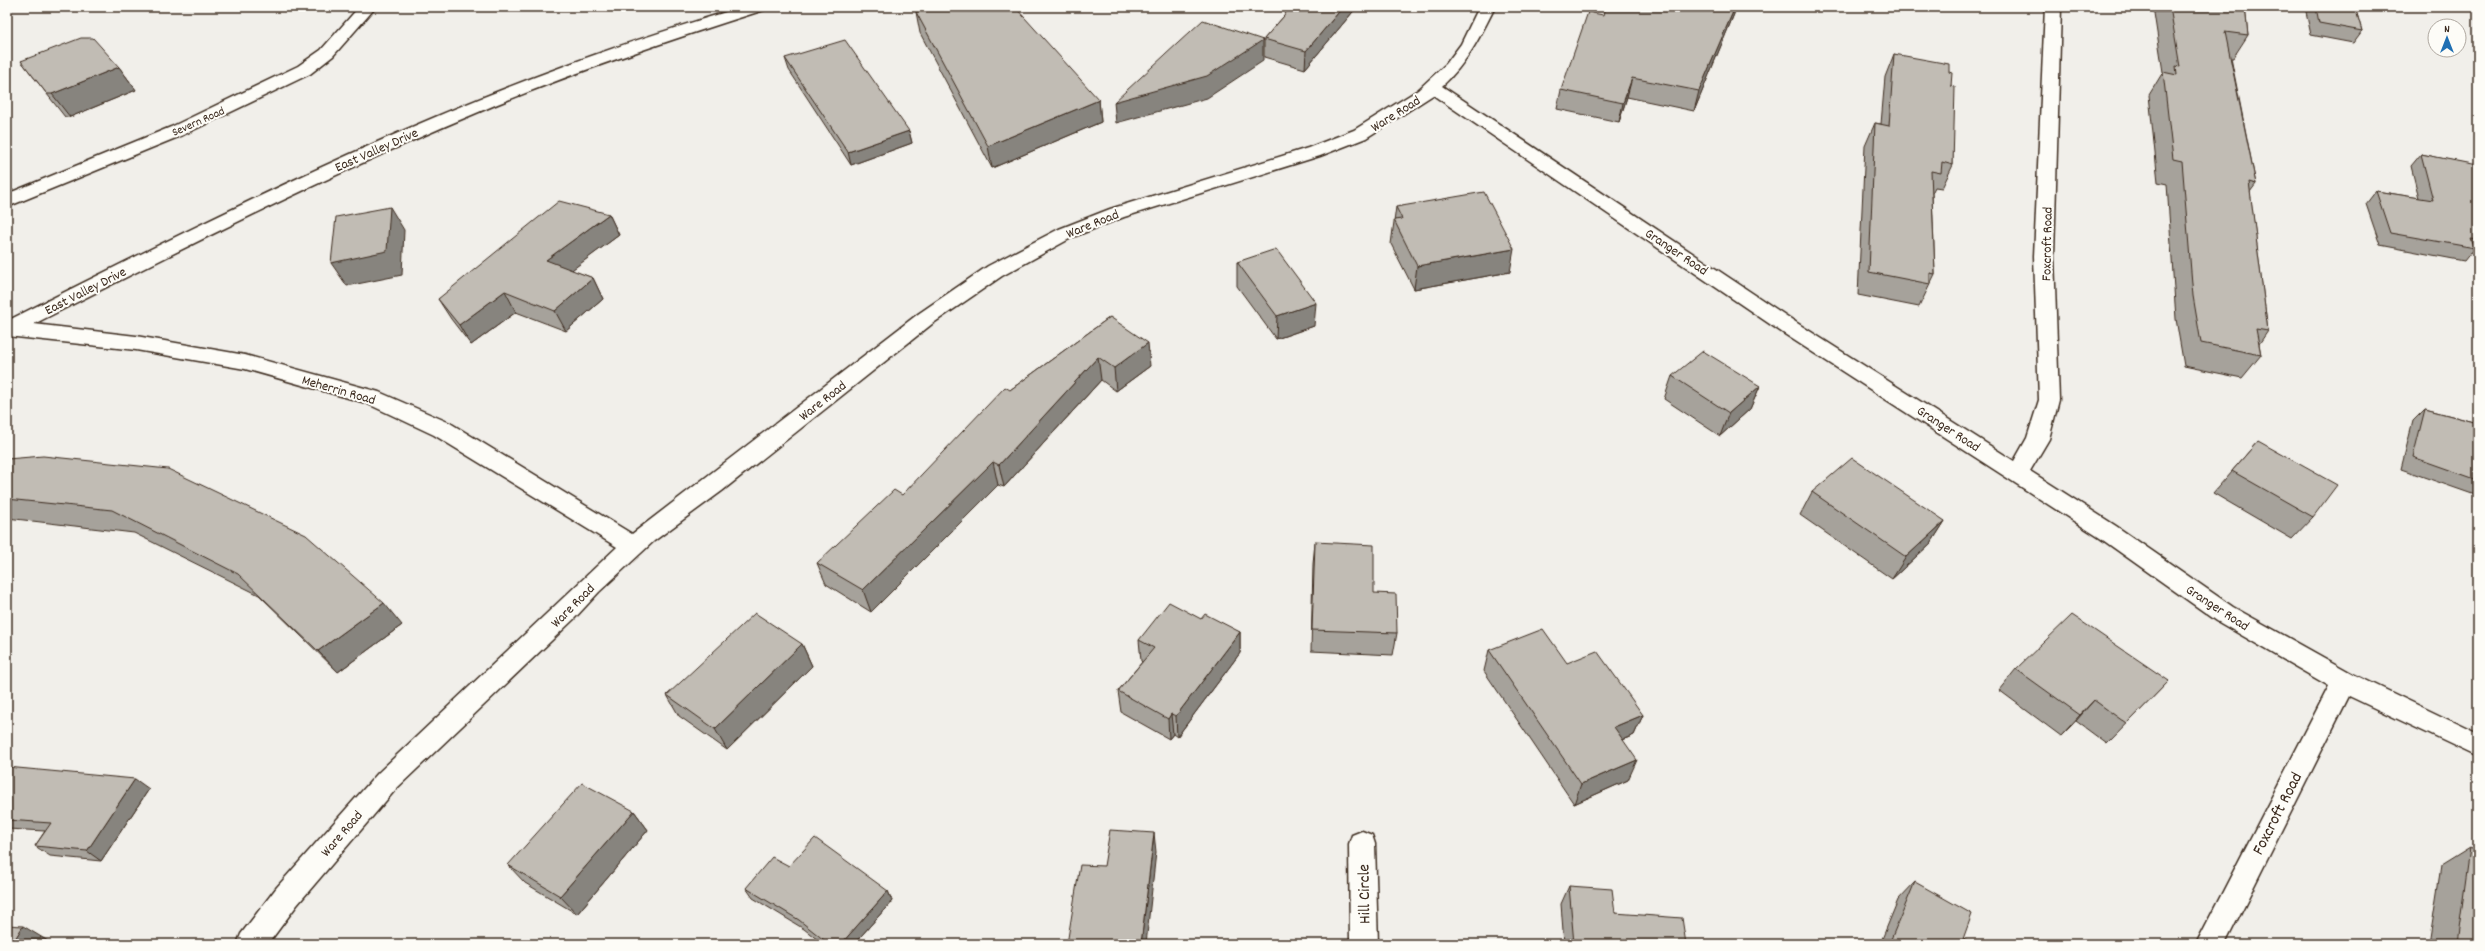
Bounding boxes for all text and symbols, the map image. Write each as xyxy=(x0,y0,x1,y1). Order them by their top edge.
north arrow xyxy=(2427,18,2467,58)
text: N xyxy=(2444,22,2450,38)
street label: Ware Road xyxy=(1367,92,1425,138)
street label: Severn Road xyxy=(170,103,228,142)
street label: East Valley Drive xyxy=(332,124,422,178)
street label: Ware Road xyxy=(1063,205,1122,244)
street label: Foxcroft Road xyxy=(2037,207,2059,281)
street label: Granger Road xyxy=(1640,224,1711,281)
street label: East Valley Drive xyxy=(42,263,130,321)
street label: Meherrin Road xyxy=(299,371,378,411)
street label: Ware Road xyxy=(795,377,851,426)
street label: Granger Road xyxy=(1912,402,1984,458)
street label: Ware Road xyxy=(547,580,600,633)
street label: Granger Road xyxy=(2181,581,2253,637)
street label: Foxcroft Road xyxy=(2248,769,2310,860)
street label: Ware Road xyxy=(317,807,368,862)
street label: Hill Circle xyxy=(1353,864,1379,924)

